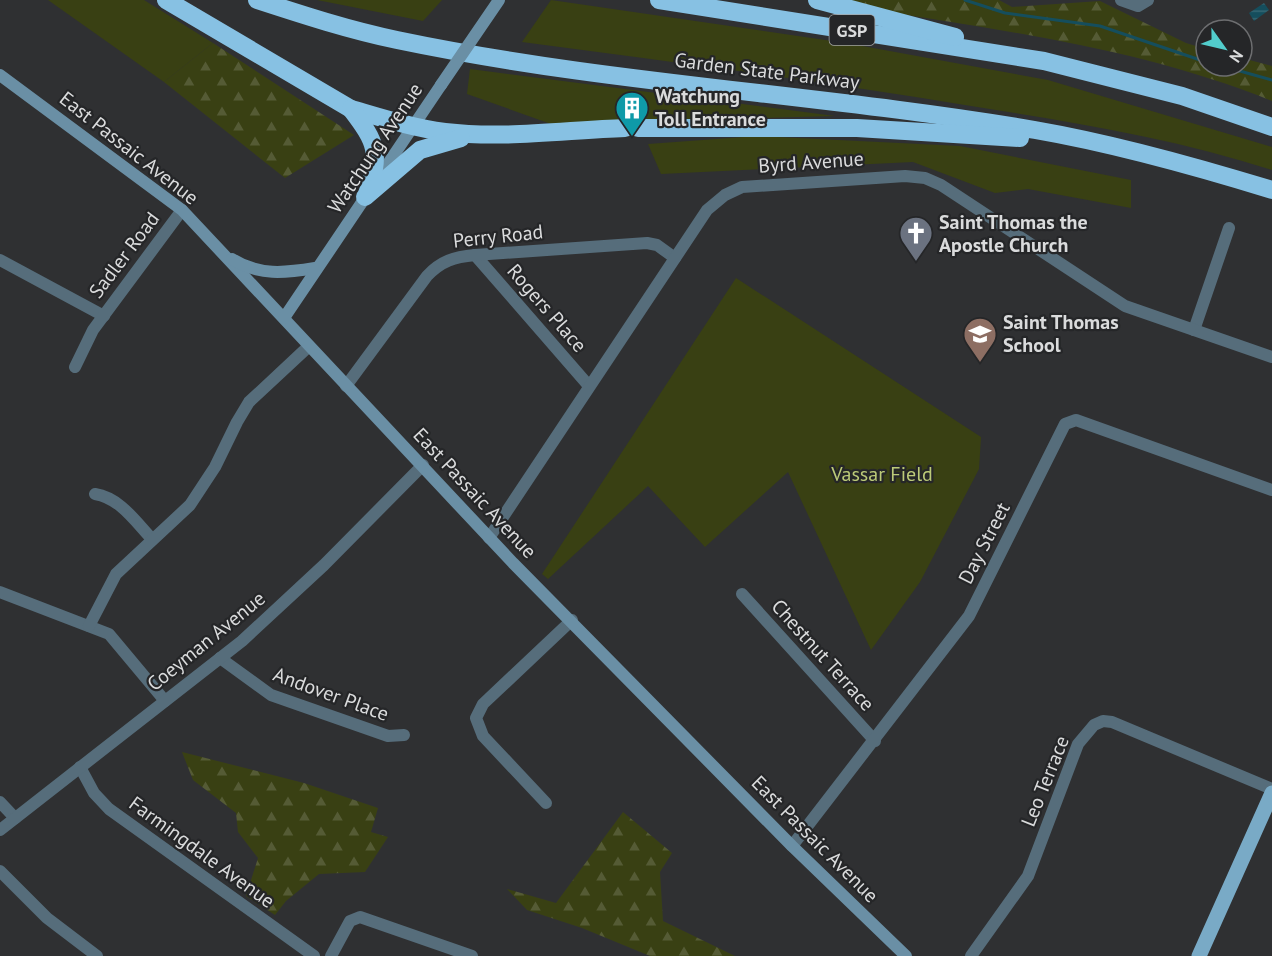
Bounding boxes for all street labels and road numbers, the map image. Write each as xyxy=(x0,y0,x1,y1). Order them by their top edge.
road number: GSP xyxy=(830,15,874,45)
street label: Garden State Parkway xyxy=(673,47,862,95)
street label: Watchung Avenue xyxy=(322,78,428,218)
street label: East Passaic Avenue xyxy=(54,86,204,210)
street label: Byrd Avenue xyxy=(757,145,865,179)
street label: Sadler Road xyxy=(83,207,165,303)
street label: Perry Road xyxy=(452,218,544,254)
street label: Rogers Place xyxy=(502,258,592,358)
street label: East Passaic Avenue xyxy=(408,422,542,564)
street label: Day Street xyxy=(952,498,1016,588)
street label: Coeyman Avenue xyxy=(142,585,270,697)
street label: Chestnut Terrace xyxy=(766,594,880,716)
street label: Andover Place xyxy=(270,661,392,727)
street label: Leo Terrace xyxy=(1015,732,1075,830)
street label: East Passaic Avenue xyxy=(746,770,884,908)
street label: Farmingdale Avenue xyxy=(124,790,280,914)

